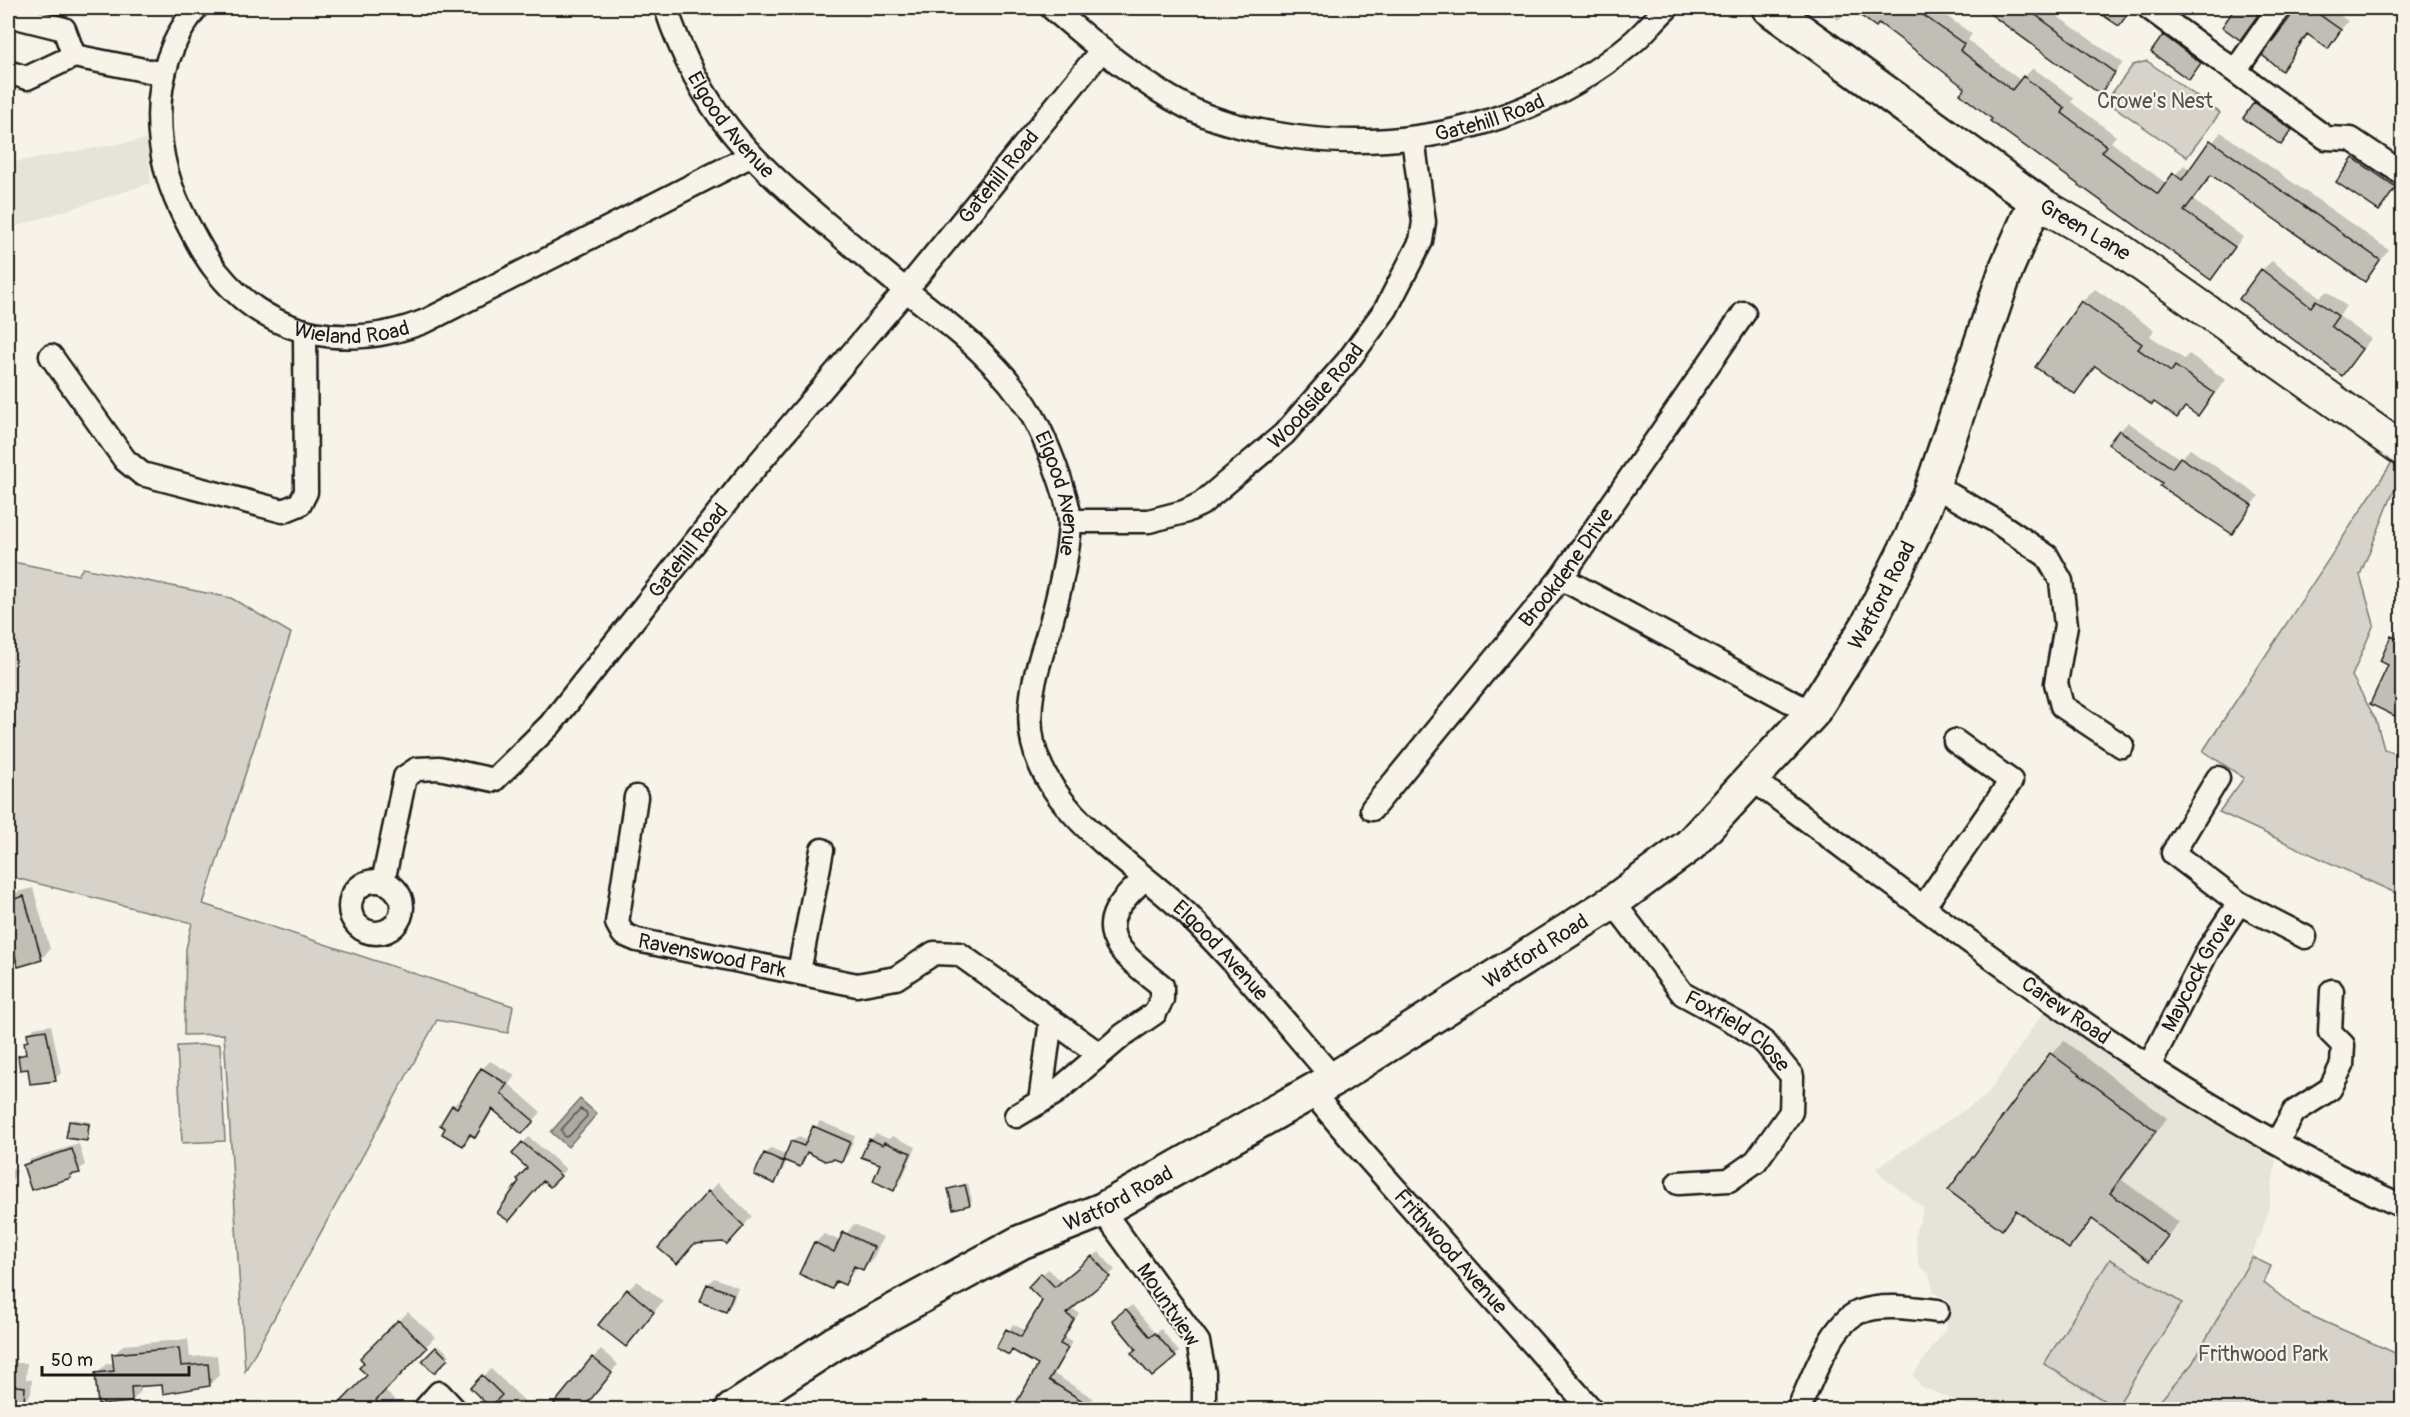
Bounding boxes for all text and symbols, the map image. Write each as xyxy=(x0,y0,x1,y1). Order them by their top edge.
street label: Elgood Avenue xyxy=(681,67,781,185)
street label: Gatehill Road xyxy=(1433,87,1549,147)
park label: Crowe's Nest xyxy=(2097,88,2214,115)
street label: Gatehill Road xyxy=(952,124,1045,229)
street label: Green Lane xyxy=(2035,193,2137,267)
street label: Wieland Road xyxy=(290,314,412,350)
street label: Woodside Road xyxy=(1262,338,1370,455)
street label: Elgood Avenue xyxy=(1029,427,1084,558)
street label: Gatehill Road xyxy=(642,498,734,604)
street label: Brookdene Drive xyxy=(1513,502,1619,633)
street label: Watford Road xyxy=(1842,536,1921,655)
street label: Elgood Avenue xyxy=(1167,894,1275,1007)
street label: Maycock Grove xyxy=(2155,907,2243,1036)
street label: Watford Road xyxy=(1478,908,1593,994)
street label: Ravenswood Park xyxy=(636,927,789,984)
street label: Carew Road xyxy=(2016,970,2116,1051)
street label: Foxfield Close xyxy=(1680,984,1797,1078)
street label: Watford Road xyxy=(1059,1159,1178,1237)
street label: Frithwood Avenue xyxy=(1388,1183,1514,1320)
street label: Mountview xyxy=(1130,1258,1206,1352)
scale bar xyxy=(42,1339,189,1377)
park label: Frithwood Park xyxy=(2198,1341,2329,1368)
text: 50 m xyxy=(51,1349,93,1372)

